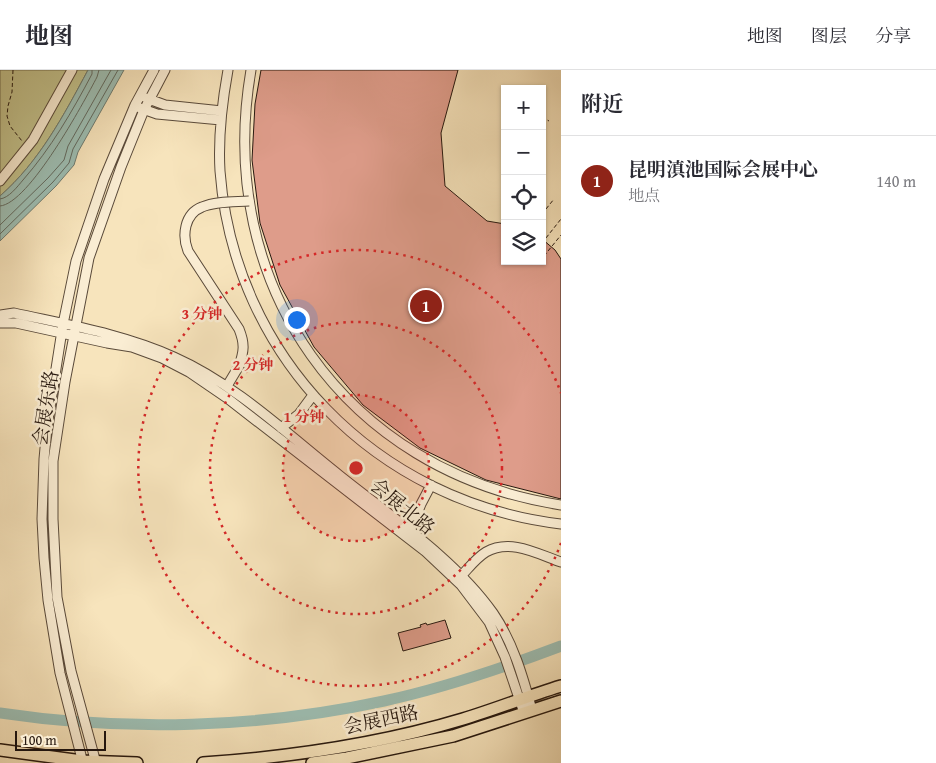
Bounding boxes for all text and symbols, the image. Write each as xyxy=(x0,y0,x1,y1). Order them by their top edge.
text: 地图 xyxy=(25,18,73,53)
text: 地图 xyxy=(747,22,783,49)
text: 图层 xyxy=(811,22,847,49)
text: 分享 xyxy=(875,22,911,49)
map controls xyxy=(501,85,546,265)
button: + xyxy=(501,85,546,130)
text: 附近 xyxy=(581,88,623,119)
button: − xyxy=(501,130,546,175)
text: 昆明滇池国际会展中心 xyxy=(628,155,818,183)
text: 1 xyxy=(593,169,601,193)
text: 140 m xyxy=(876,169,916,193)
button: locate xyxy=(501,175,546,220)
text: 地点 xyxy=(628,183,660,207)
button: layers xyxy=(501,220,546,265)
pin: 1 xyxy=(410,287,442,325)
text: 3 分钟 xyxy=(181,303,223,324)
your location xyxy=(284,307,310,333)
text: 2 分钟 xyxy=(232,354,274,375)
street label: 会展东路 xyxy=(25,368,65,448)
text: 1 分钟 xyxy=(283,406,325,427)
centre of rings xyxy=(347,459,365,477)
street label: 会展北路 xyxy=(365,471,441,541)
street label: 会展西路 xyxy=(341,697,421,741)
scale bar xyxy=(15,728,106,751)
text: 100 m xyxy=(22,730,57,750)

